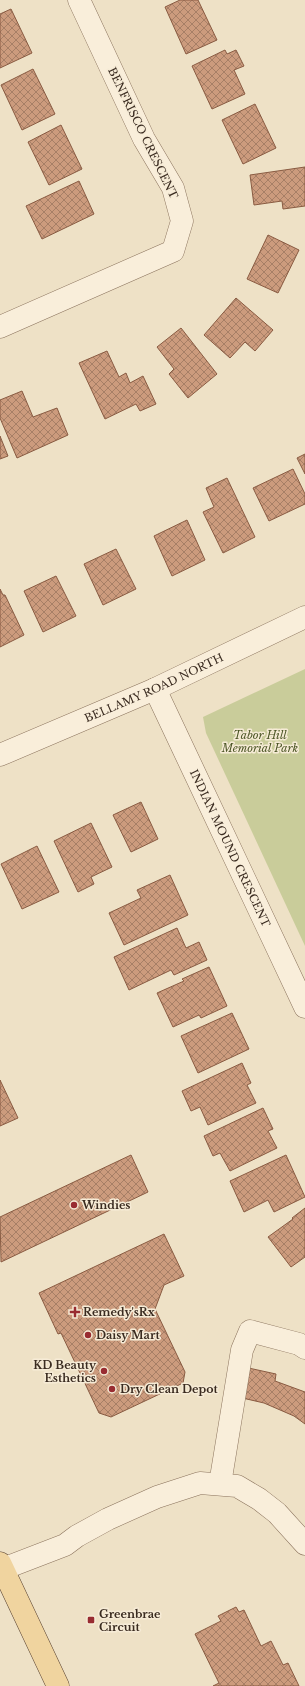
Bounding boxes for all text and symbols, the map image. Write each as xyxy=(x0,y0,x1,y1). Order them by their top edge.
street label: BENFRISCO CRESCENT xyxy=(105,65,181,201)
street label: BELLAMY ROAD NORTH xyxy=(82,650,226,725)
park label: Tabor Hill Memorial Park xyxy=(221,728,299,755)
street label: INDIAN MOUND CRESCENT xyxy=(187,767,273,930)
place label: Windies xyxy=(81,1198,131,1212)
marker: Windies xyxy=(69,1200,79,1210)
place label: Remedy'sRx xyxy=(83,1305,156,1319)
marker: Remedy'sRx xyxy=(70,1307,80,1317)
place label: Daisy Mart xyxy=(96,1328,160,1342)
marker: Daisy Mart xyxy=(83,1330,93,1340)
place label: KD Beauty Esthetics xyxy=(33,1358,97,1385)
marker: KD Beauty Esthetics xyxy=(99,1366,109,1376)
place label: Dry Clean Depot xyxy=(120,1382,218,1396)
marker: Dry Clean Depot xyxy=(107,1384,117,1394)
place label: Greenbrae Circuit xyxy=(99,1607,161,1634)
marker: Greenbrae Circuit xyxy=(86,1615,96,1625)

